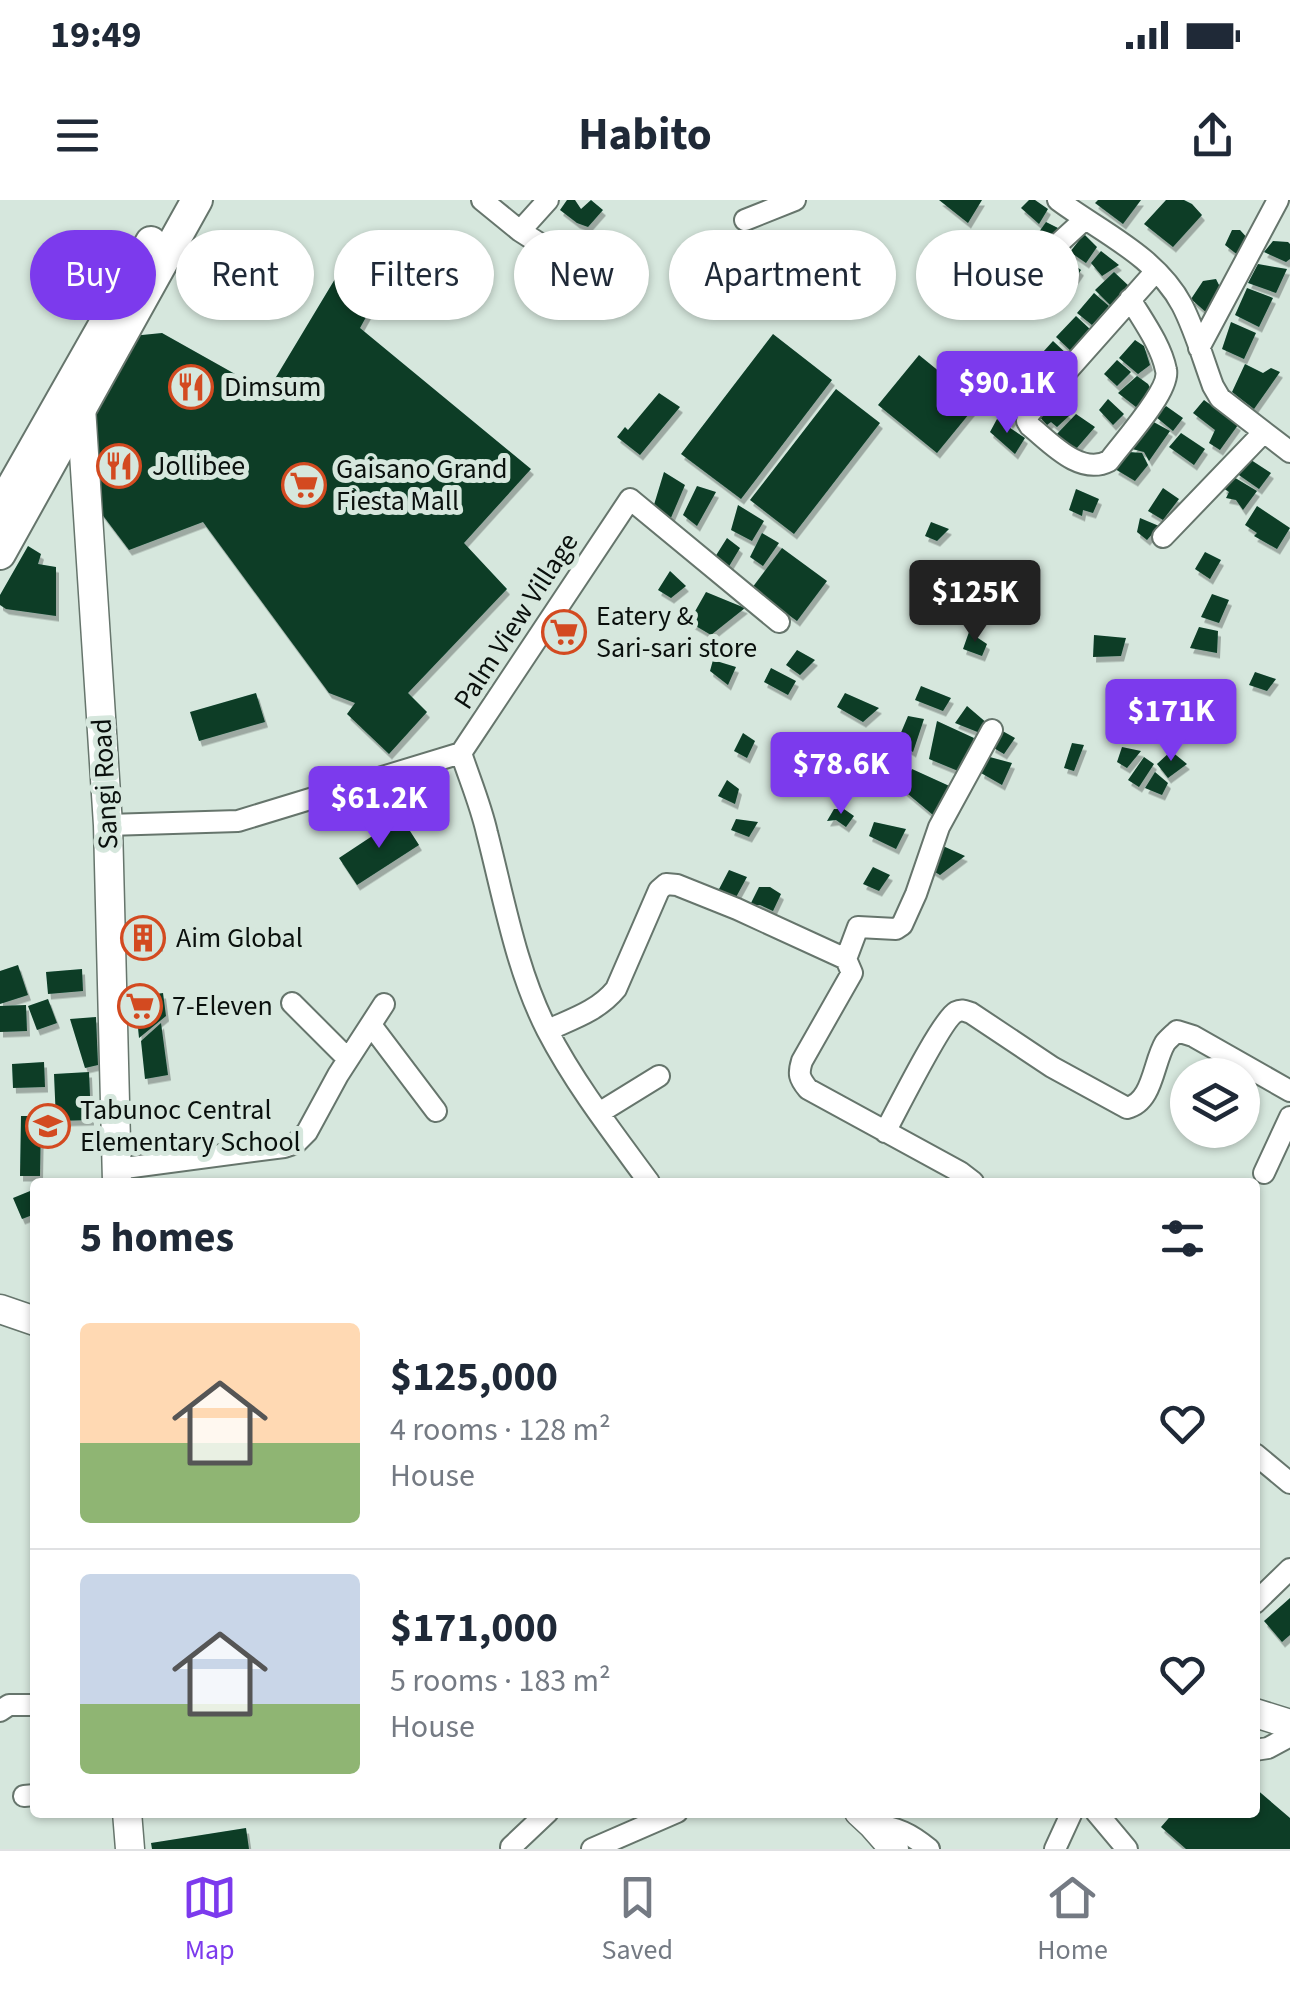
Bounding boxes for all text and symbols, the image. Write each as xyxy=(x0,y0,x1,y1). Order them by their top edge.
text: 19:49 xyxy=(50,8,142,62)
text: Habito xyxy=(578,103,712,167)
icon: menu xyxy=(50,108,105,163)
icon: share xyxy=(1185,108,1240,163)
chip: Buy xyxy=(30,230,156,320)
chip: Rent xyxy=(176,230,314,320)
chip: Filters xyxy=(334,230,494,320)
chip: New xyxy=(514,230,649,320)
chip: Apartment xyxy=(669,230,896,320)
chip: House xyxy=(916,230,1079,320)
pin: $90.1K xyxy=(926,351,1088,436)
text: $90.1K xyxy=(959,360,1055,406)
restaurant icon: Dimsum xyxy=(168,364,214,410)
place label: Dimsum xyxy=(224,367,322,407)
restaurant icon: Jollibee xyxy=(96,443,142,489)
place label: Jollibee xyxy=(152,446,245,486)
place label: Gaisano Grand Fiesta Mall xyxy=(336,449,508,521)
supermarket icon: Gaisano Grand Fiesta Mall xyxy=(281,462,327,508)
street label: Palm View Village xyxy=(444,525,588,717)
pin: $125K xyxy=(905,560,1045,645)
text: $125K xyxy=(931,569,1019,615)
place label: Eatery & Sari-sari store xyxy=(596,596,757,668)
supermarket icon: Eatery & Sari-sari store xyxy=(541,609,587,655)
pin: $171K xyxy=(1101,679,1241,764)
text: $171K xyxy=(1127,688,1215,734)
street label: Sangi Road xyxy=(82,718,128,850)
pin: $78.6K xyxy=(760,732,922,817)
text: $78.6K xyxy=(793,741,889,787)
pin: $61.2K xyxy=(298,766,460,851)
text: $61.2K xyxy=(331,775,427,821)
building icon: Aim Global xyxy=(120,915,166,961)
place label: Aim Global xyxy=(176,918,303,958)
supermarket icon: 7-Eleven xyxy=(117,983,163,1029)
place label: 7-Eleven xyxy=(172,986,273,1026)
map controls xyxy=(1170,1058,1260,1148)
button: layers xyxy=(1170,1058,1260,1148)
place label: Tabunoc Central Elementary School xyxy=(80,1090,301,1162)
school or university icon: Tabunoc Central Elementary School xyxy=(25,1103,71,1149)
text: 5 homes xyxy=(80,1208,234,1268)
icon: filters xyxy=(1155,1211,1210,1266)
text: $125,000 xyxy=(390,1347,558,1407)
icon: home xyxy=(160,1363,280,1483)
icon: heart xyxy=(1155,1396,1210,1451)
text: 4 rooms · 128 m² xyxy=(390,1407,611,1453)
text: House xyxy=(390,1453,475,1499)
text: $171,000 xyxy=(390,1598,558,1658)
icon: home xyxy=(160,1614,280,1734)
icon: heart xyxy=(1155,1647,1210,1702)
text: 5 rooms · 183 m² xyxy=(390,1658,611,1704)
text: House xyxy=(390,1704,475,1750)
tab: Map xyxy=(182,1870,237,1970)
tab: Saved xyxy=(601,1870,673,1970)
tab: Home xyxy=(1037,1870,1108,1970)

